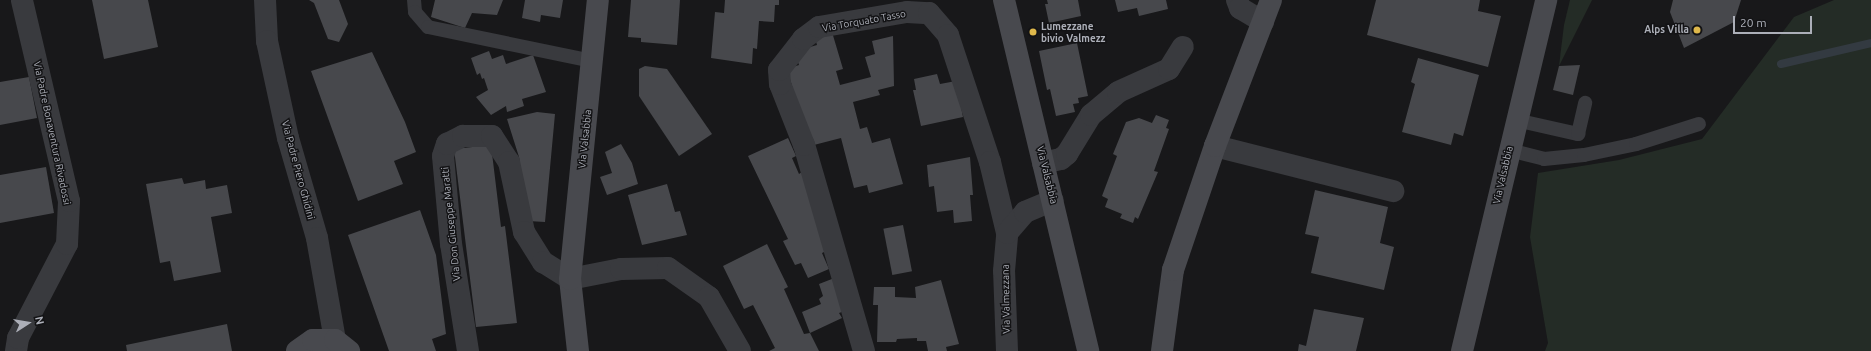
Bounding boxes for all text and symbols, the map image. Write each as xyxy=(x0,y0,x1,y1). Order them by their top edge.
street label: Via Torquato Tasso xyxy=(821,8,907,34)
scale bar xyxy=(1735,8,1814,34)
text: 20 m xyxy=(1740,16,1767,29)
place label: Lumezzane bivio Valmezz xyxy=(1041,20,1105,44)
place label: Alps Villa xyxy=(1644,24,1689,36)
marker: Alps Villa xyxy=(1692,25,1702,35)
marker: Lumezzane bivio Valmezz xyxy=(1028,27,1038,37)
street label: Via Padre Bonaventura Rivadossi xyxy=(31,60,73,206)
street label: Via Valsabbia xyxy=(576,109,594,169)
street label: Via Padre Piero Ghidini xyxy=(279,119,317,221)
street label: Via Valsabbia xyxy=(1034,145,1060,205)
street label: Via Valsabbia xyxy=(1490,145,1516,205)
street label: Via Don Giuseppe Maratti xyxy=(439,166,463,282)
street label: Via Valmezzana xyxy=(999,264,1013,334)
north arrow xyxy=(8,303,48,343)
text: N xyxy=(33,315,46,326)

